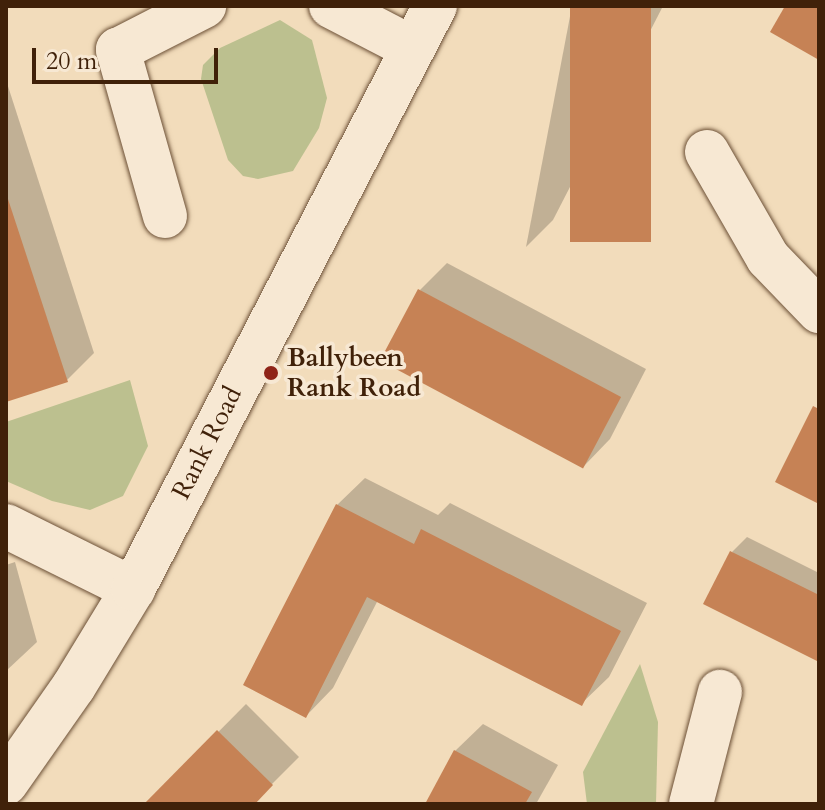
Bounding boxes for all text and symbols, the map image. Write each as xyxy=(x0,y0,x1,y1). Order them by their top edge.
scale bar xyxy=(36,32,222,82)
text: 20 m xyxy=(46,45,97,78)
place label: Ballybeen Rank Road xyxy=(287,342,421,404)
marker: Ballybeen Rank Road xyxy=(262,364,280,382)
street label: Rank Road xyxy=(165,382,249,504)

